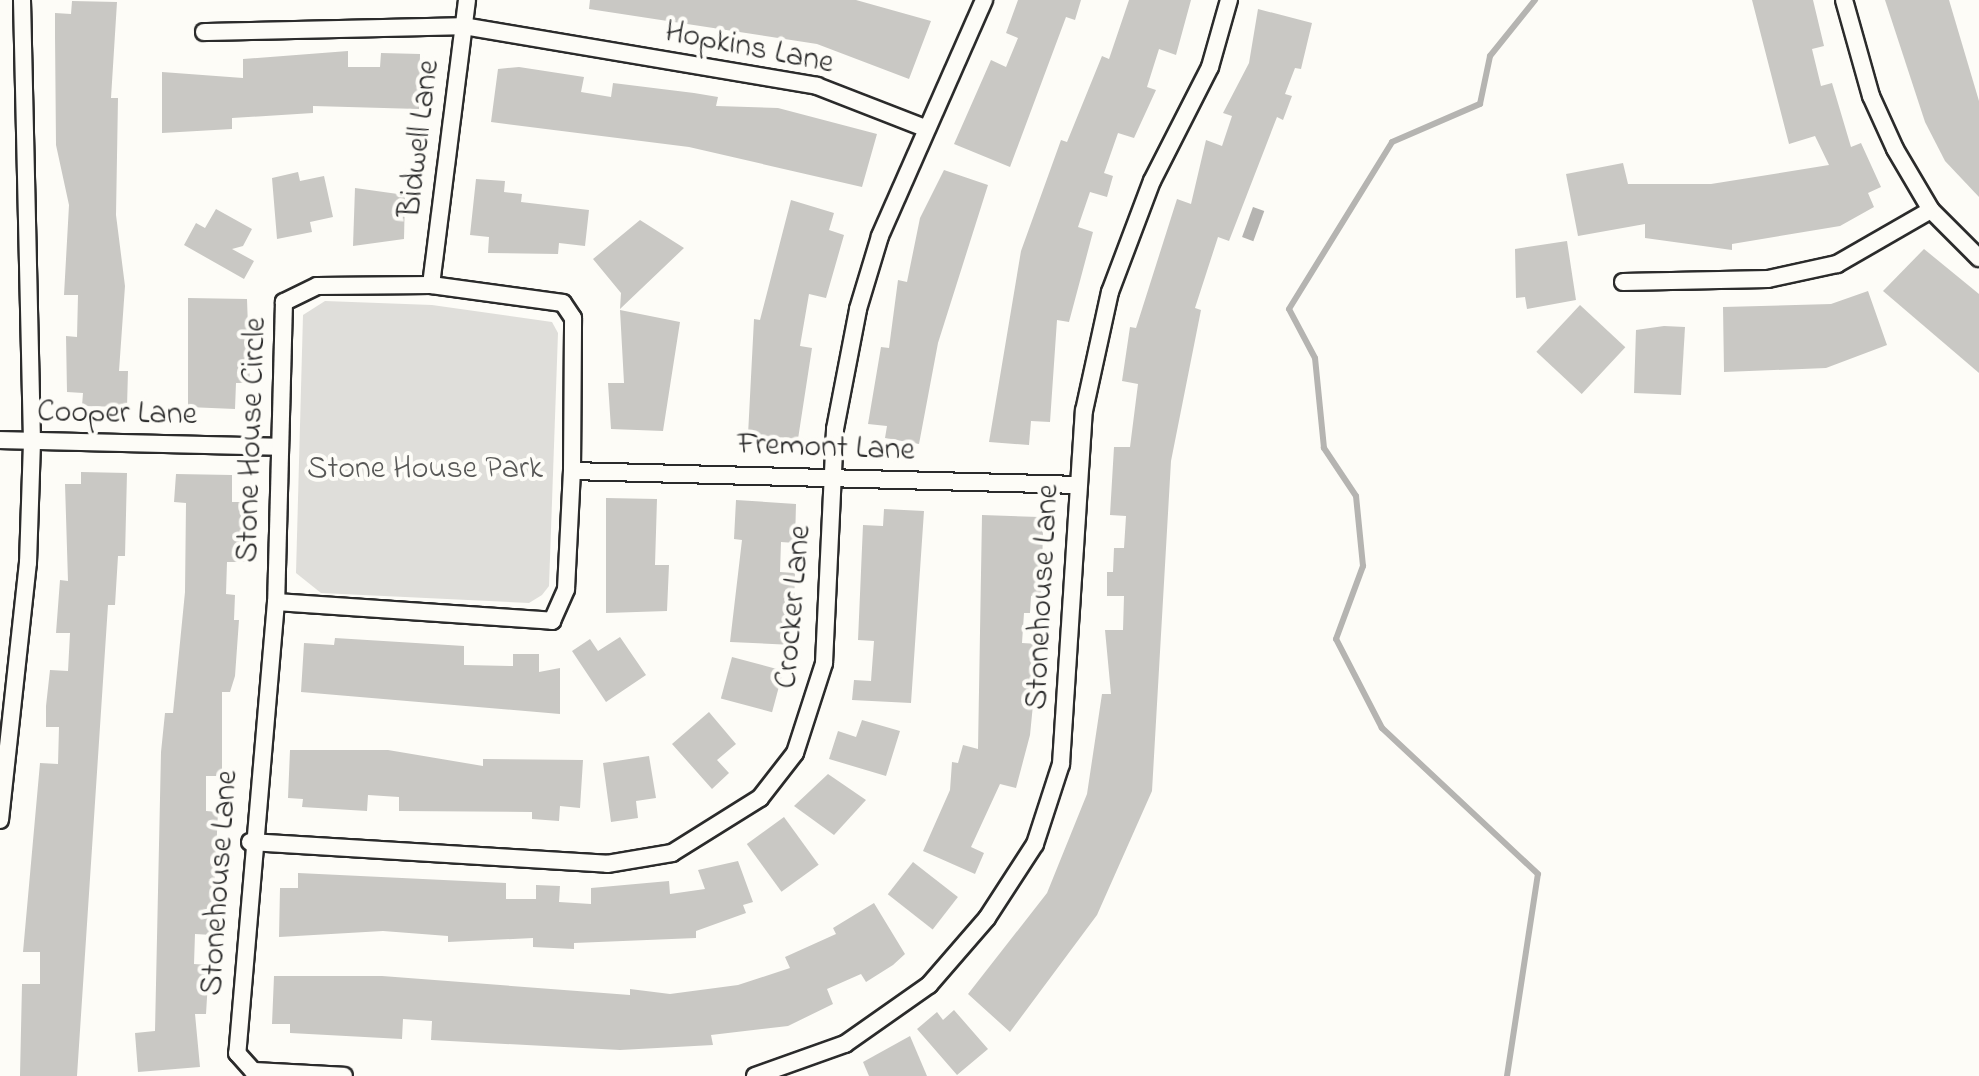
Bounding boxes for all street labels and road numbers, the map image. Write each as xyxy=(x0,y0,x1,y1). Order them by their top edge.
street label: Hopkins Lane xyxy=(662,14,836,84)
street label: Bidwell Lane xyxy=(392,58,450,220)
street label: Stone House Circle xyxy=(230,317,276,563)
street label: Cooper Lane xyxy=(37,394,197,436)
street label: Fremont Lane xyxy=(737,427,915,471)
street label: Stonehouse Lane xyxy=(1019,483,1069,711)
street label: Crocker Lane xyxy=(769,524,821,690)
street label: Stonehouse Lane xyxy=(194,769,248,997)

